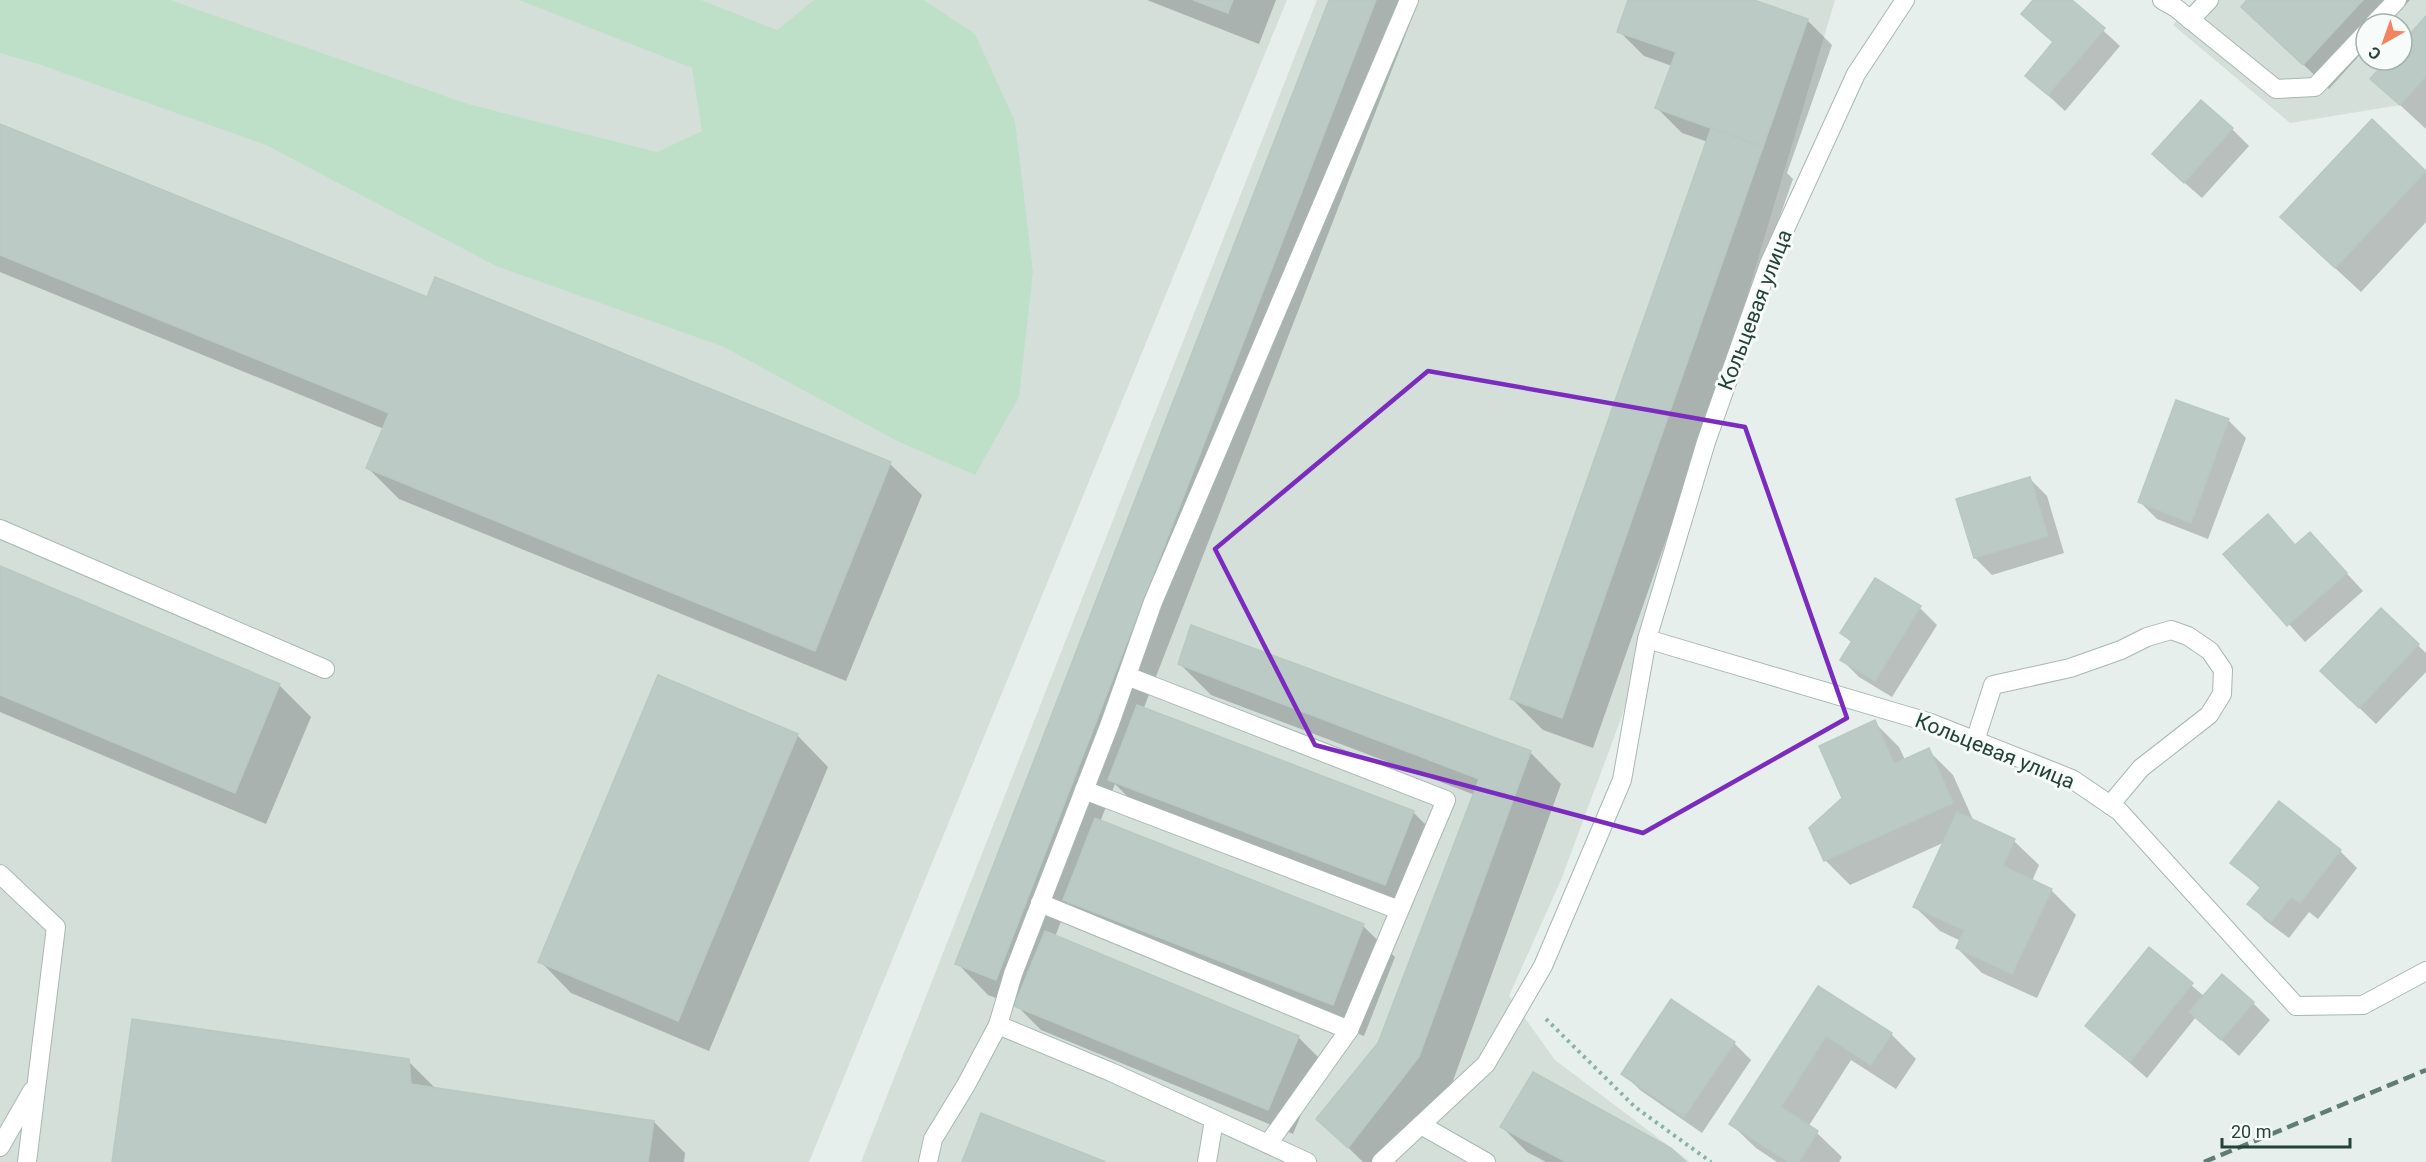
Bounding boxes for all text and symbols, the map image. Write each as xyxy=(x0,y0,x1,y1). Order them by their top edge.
north arrow xyxy=(2354,12,2414,72)
text: С xyxy=(2365,42,2385,64)
street label: Кольцевая улица xyxy=(1713,226,1797,394)
street label: Кольцевая улица xyxy=(1912,708,2078,794)
scale bar xyxy=(2222,1111,2350,1149)
text: 20 m xyxy=(2231,1121,2271,1142)

